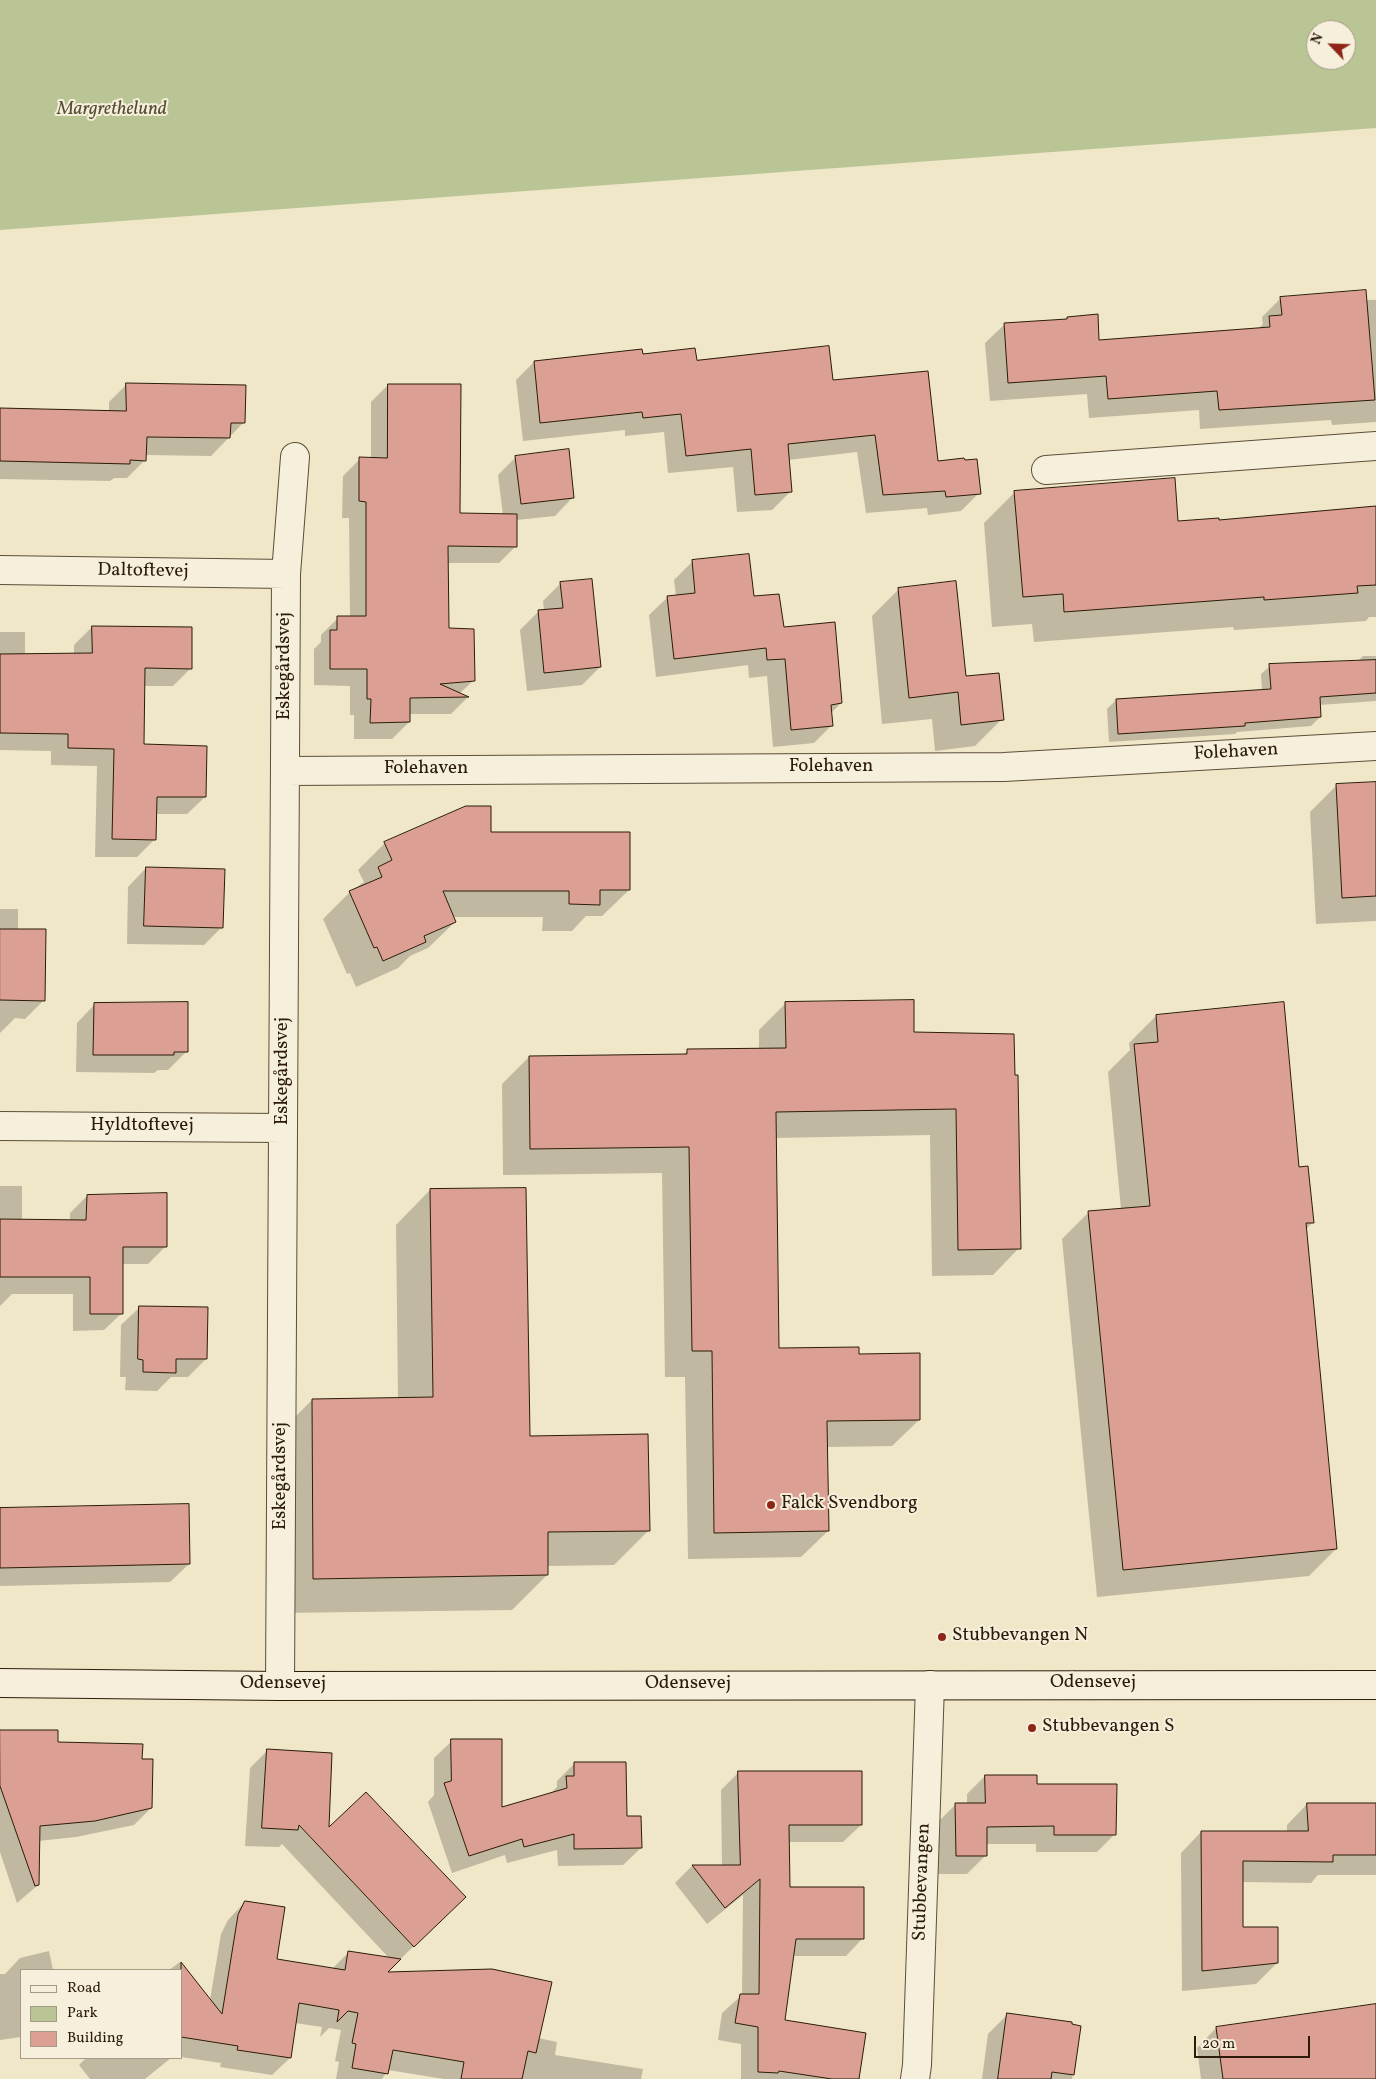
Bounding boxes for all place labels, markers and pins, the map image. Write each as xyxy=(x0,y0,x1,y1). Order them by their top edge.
place label: Falck Svendborg xyxy=(781,1494,918,1516)
marker: Falck Svendborg xyxy=(765,1499,777,1511)
place label: Stubbevangen N xyxy=(952,1626,1088,1648)
marker: Stubbevangen N xyxy=(936,1631,948,1643)
place label: Stubbevangen S xyxy=(1042,1717,1174,1739)
marker: Stubbevangen S xyxy=(1026,1722,1038,1734)

